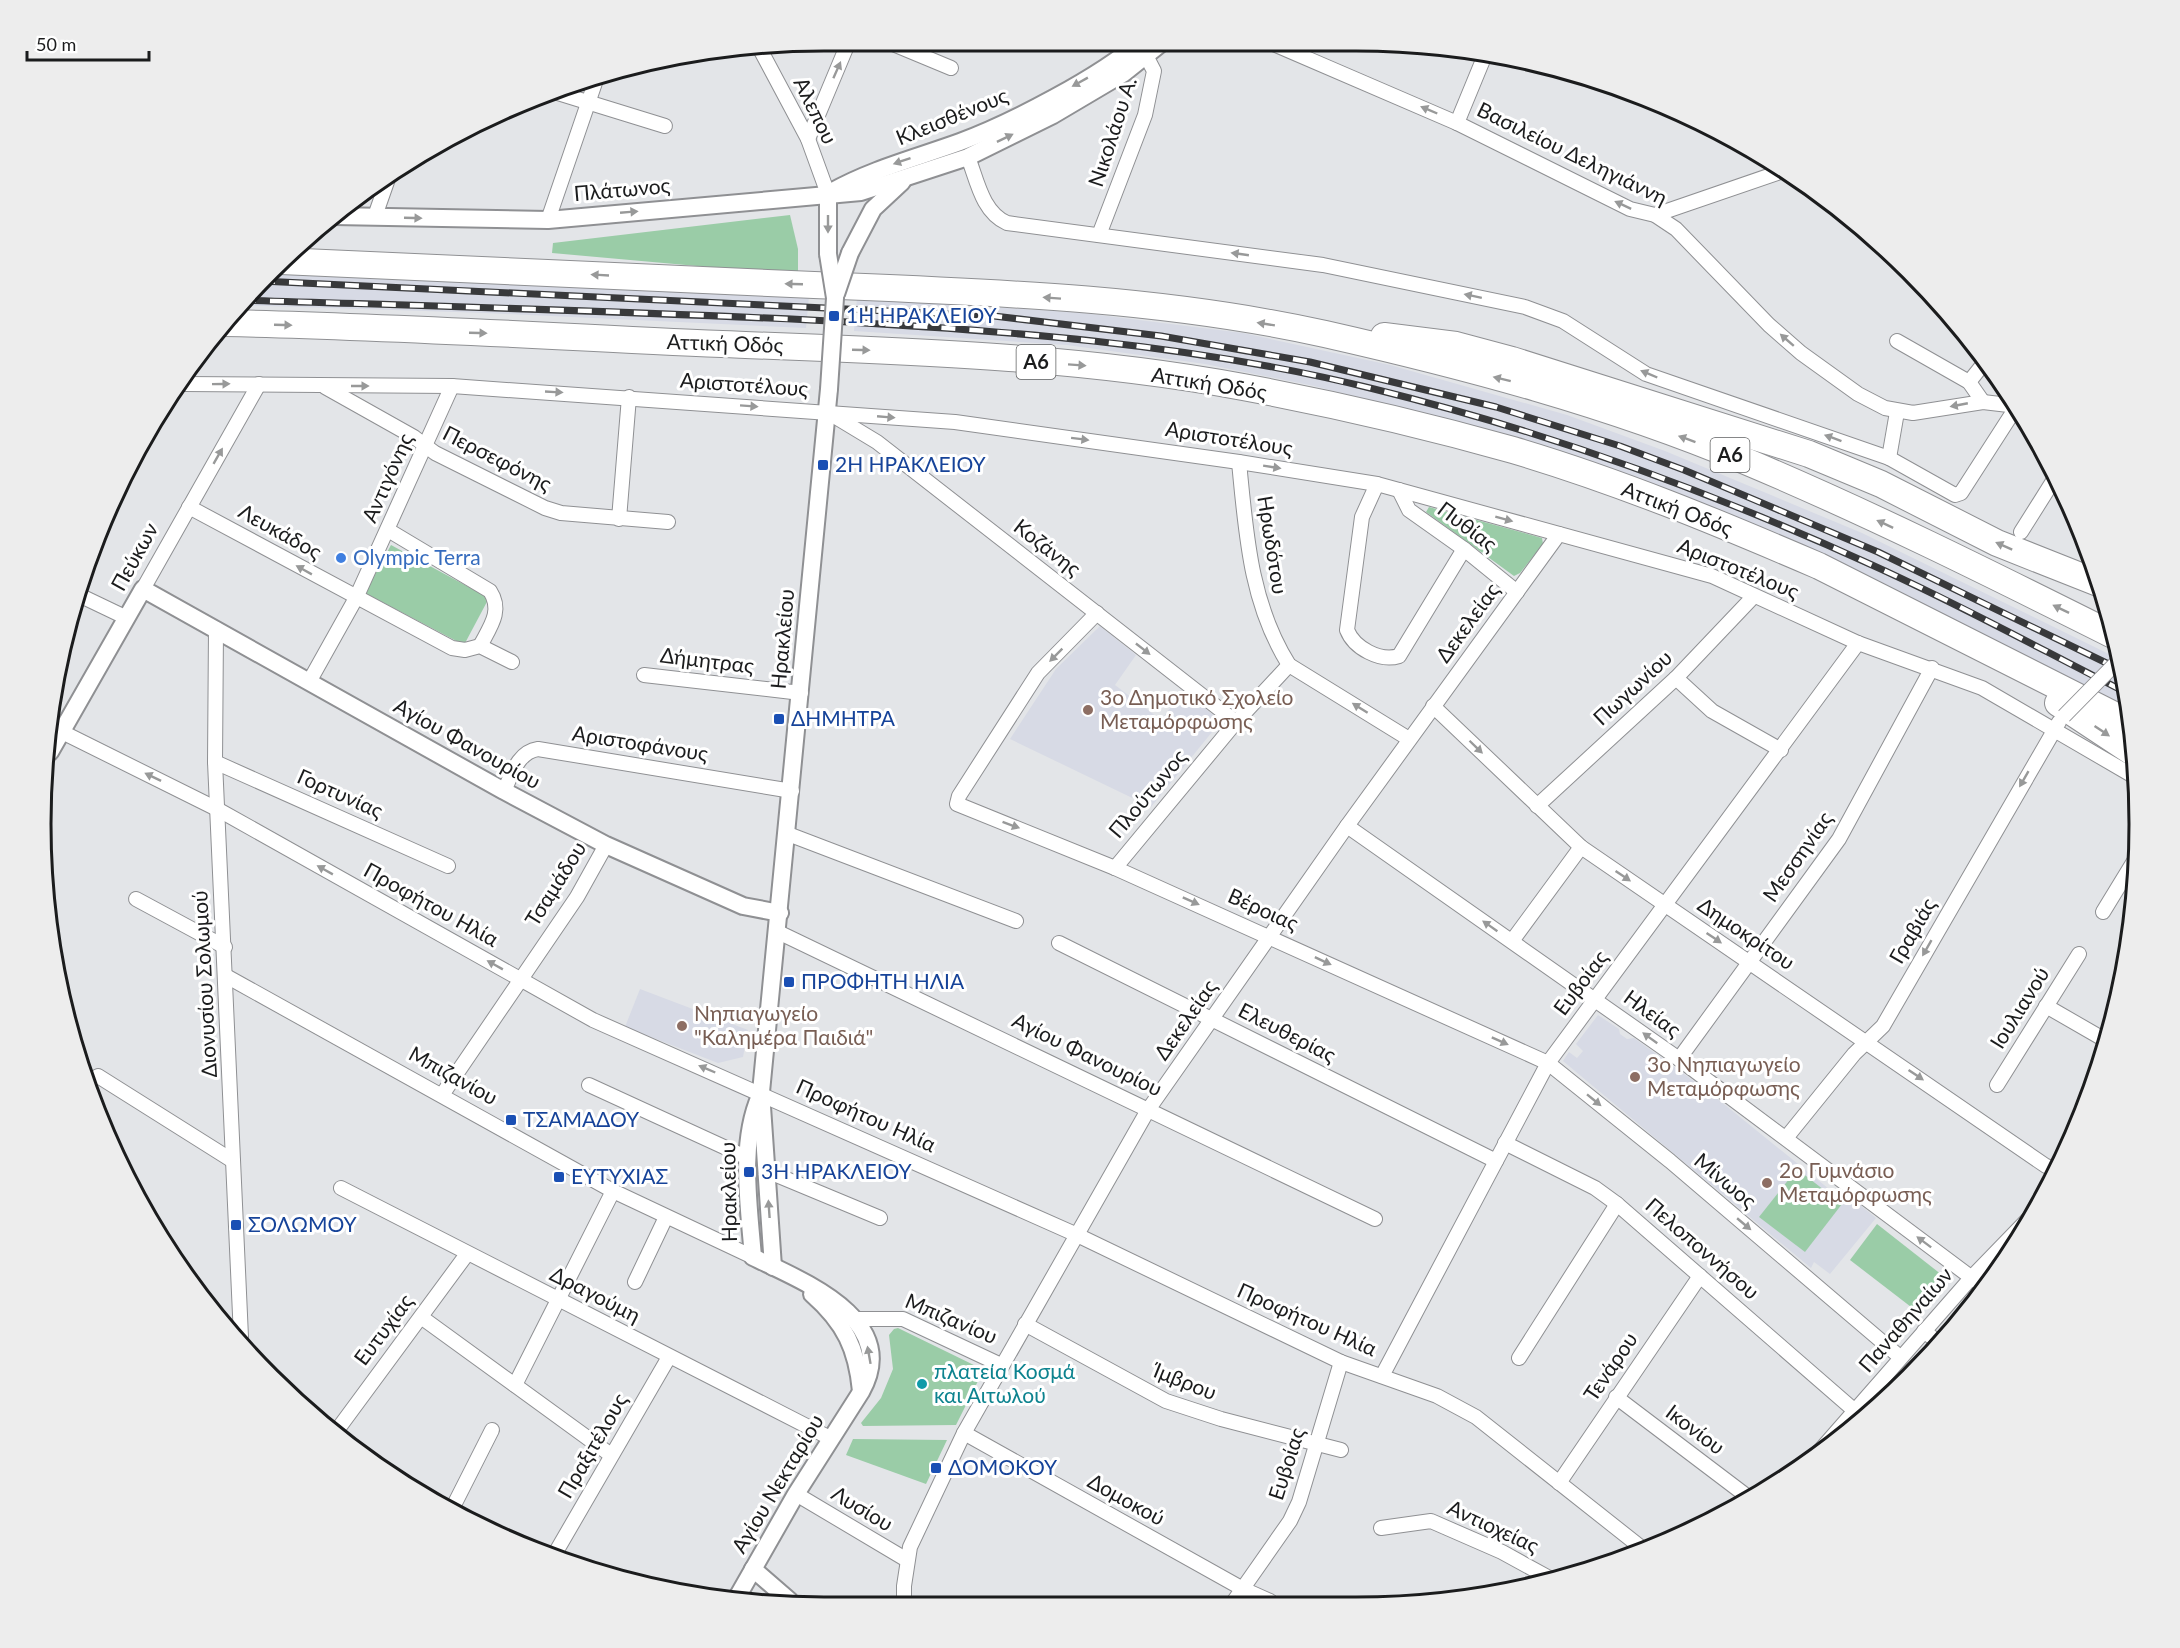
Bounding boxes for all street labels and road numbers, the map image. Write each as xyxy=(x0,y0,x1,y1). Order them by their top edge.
street label: Αλεπου xyxy=(790,73,843,148)
street label: Νικολάου Α. xyxy=(1082,74,1141,190)
street label: Κλεισθένους xyxy=(892,82,1011,149)
street label: Βασιλείου Δεληγιάννη xyxy=(1474,96,1672,210)
street label: Πλάτωνος xyxy=(573,172,671,205)
street label: Αττική Οδός xyxy=(666,328,784,357)
road number: Α6 xyxy=(1016,345,1056,379)
street label: Αττική Οδός xyxy=(1150,361,1269,404)
street label: Αριστοτέλους xyxy=(679,367,809,400)
street label: Αριστοτέλους xyxy=(1164,415,1295,460)
street label: Περσεφόνης xyxy=(439,420,557,496)
street label: Αντιγόνης xyxy=(356,429,417,526)
road number: Α6 xyxy=(1710,438,1750,472)
street label: Αττική Οδός xyxy=(1619,475,1737,540)
street label: Ηρωδότου xyxy=(1253,494,1294,596)
street label: Πυθίας xyxy=(1433,495,1503,556)
street label: Λευκάδος xyxy=(235,498,327,564)
street label: Κοζάνης xyxy=(1010,513,1087,581)
street label: Πεύκων xyxy=(105,518,163,595)
street label: Αριστοτέλους xyxy=(1674,532,1803,603)
street label: Δεκελείας xyxy=(1430,577,1504,667)
street label: Ηρακλείου xyxy=(765,588,798,690)
street label: Δήμητρας xyxy=(659,641,756,678)
street label: Πωγωνίου xyxy=(1587,644,1677,730)
street label: Αγίου Φανουρίου xyxy=(390,692,545,793)
street label: Αριστοφάνους xyxy=(571,719,710,766)
street label: Πλούτωνος xyxy=(1103,743,1191,842)
street label: Γορτυνίας xyxy=(294,763,387,823)
street label: Μεσσηνίας xyxy=(1757,806,1837,906)
street label: Τσαμάδου xyxy=(519,836,590,930)
street label: Προφήτου Ηλία xyxy=(360,856,504,951)
street label: Βέροιας xyxy=(1225,882,1303,935)
street label: Διονυσίου Σολωμού xyxy=(186,890,221,1078)
street label: Δημοκρίτου xyxy=(1694,891,1800,974)
street label: Γραβιάς xyxy=(1883,893,1940,967)
street label: Ευβοίας xyxy=(1547,945,1612,1019)
street label: Ιουλιανού xyxy=(1984,962,2054,1053)
street label: Δεκελείας xyxy=(1148,974,1222,1064)
street label: Ηλείας xyxy=(1620,984,1686,1042)
street label: Ελευθερίας xyxy=(1235,996,1341,1067)
street label: Αγίου Φανουρίου xyxy=(1009,1007,1167,1101)
street label: Μπιζανίου xyxy=(405,1040,502,1109)
street label: Προφήτου Ηλία xyxy=(793,1073,941,1157)
street label: Ηρακλείου xyxy=(714,1142,741,1242)
street label: Μίνωος xyxy=(1690,1147,1762,1213)
street label: Πελοποννήσου xyxy=(1641,1192,1765,1304)
street label: Δραγούμη xyxy=(546,1260,645,1327)
street label: Παναθηναίων xyxy=(1853,1261,1957,1377)
street label: Προφήτου Ηλία xyxy=(1234,1277,1382,1361)
street label: Μπιζανίου xyxy=(902,1287,1001,1348)
street label: Ευτυχίας xyxy=(348,1289,418,1369)
street label: Τενάρου xyxy=(1578,1327,1642,1405)
street label: Ίμβρου xyxy=(1149,1356,1221,1404)
street label: Πραξιτέλους xyxy=(552,1388,632,1502)
street label: Ικονίου xyxy=(1662,1399,1730,1459)
street label: Αγίου Νεκταρίου xyxy=(725,1409,828,1557)
street label: Ευβοίας xyxy=(1262,1424,1309,1503)
street label: Δομοκού xyxy=(1084,1467,1169,1530)
street label: Λυσίου xyxy=(828,1480,898,1536)
street label: Αντιοχείας xyxy=(1444,1494,1543,1558)

